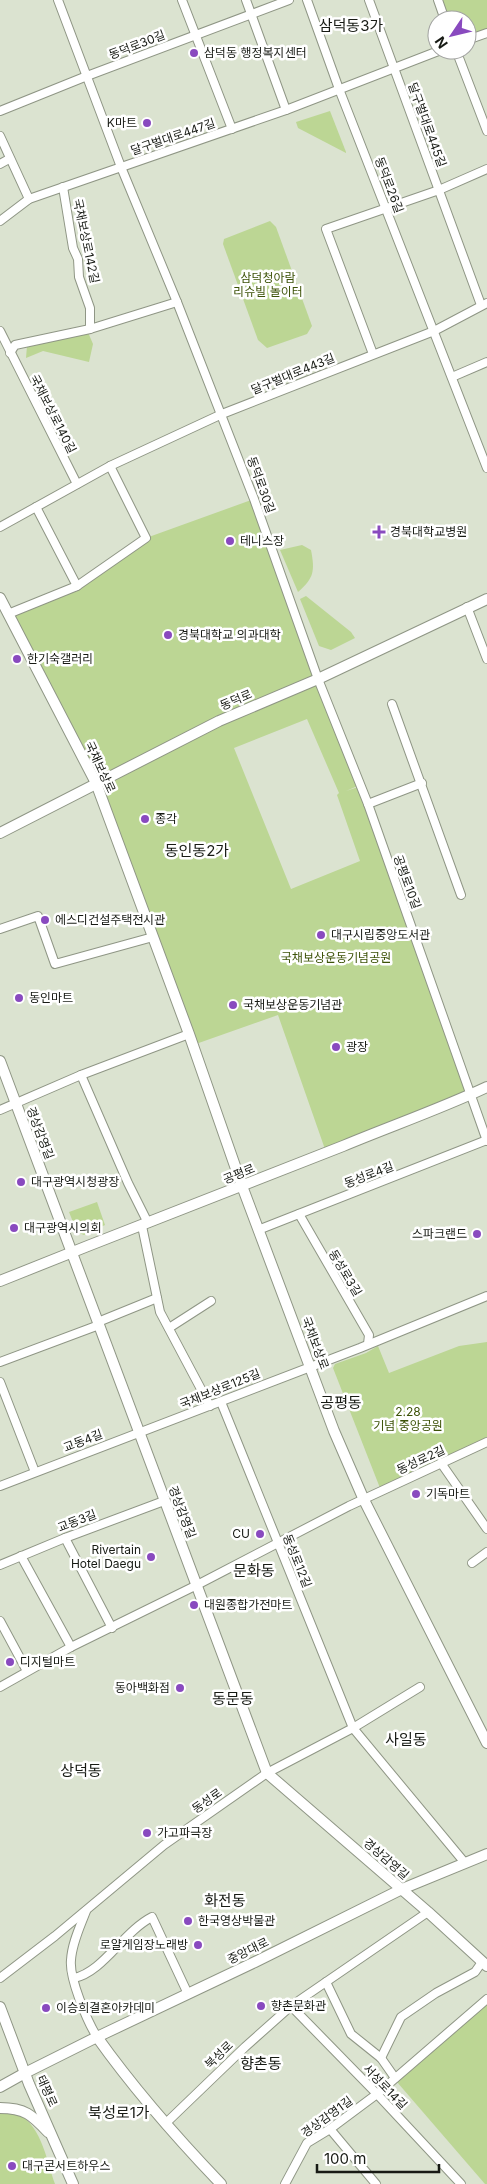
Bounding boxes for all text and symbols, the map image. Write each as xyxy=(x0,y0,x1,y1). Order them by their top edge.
north arrow xyxy=(427,10,477,60)
district label: 삼덕동3가 xyxy=(319,16,383,35)
street label: 동덕로30길 xyxy=(107,27,167,62)
text: N xyxy=(431,33,451,52)
place label: 삼덕동 행정복지센터 xyxy=(204,45,307,60)
marker: 삼덕동 행정복지센터 xyxy=(188,47,200,59)
street label: 달구벌대로445길 xyxy=(405,80,450,169)
place label: K마트 xyxy=(107,115,137,130)
street label: 달구벌대로447길 xyxy=(129,115,217,158)
marker: K마트 xyxy=(141,117,153,129)
street label: 동덕로26길 xyxy=(372,155,407,215)
street label: 국채보상로142길 xyxy=(70,197,103,285)
park label: 삼덕청아람 리슈빌 놀이터 xyxy=(233,270,303,299)
street label: 달구벌대로443길 xyxy=(249,350,337,397)
street label: 국채보상로140길 xyxy=(27,372,80,456)
street label: 동덕로30길 xyxy=(244,454,279,515)
place label: 경북대학교병원 xyxy=(390,524,467,539)
marker: 경북대학교병원 xyxy=(372,525,386,539)
place label: 테니스장 xyxy=(240,533,284,548)
marker: 테니스장 xyxy=(224,535,236,547)
place label: 경북대학교 의과대학 xyxy=(178,627,281,642)
marker: 경북대학교 의과대학 xyxy=(162,629,174,641)
place label: 한기숙갤러리 xyxy=(27,651,93,666)
marker: 한기숙갤러리 xyxy=(11,653,23,665)
street label: 동덕로 xyxy=(218,686,254,713)
street label: 국채보상로 xyxy=(82,739,119,795)
place label: 종각 xyxy=(155,811,177,826)
marker: 종각 xyxy=(139,813,151,825)
district label: 동인동2가 xyxy=(165,841,229,860)
street label: 공평로10길 xyxy=(391,853,424,911)
place label: 에스디건설주택전시관 xyxy=(55,912,165,927)
marker: 에스디건설주택전시관 xyxy=(39,914,51,926)
place label: 대구시립중앙도서관 xyxy=(331,927,430,942)
marker: 대구시립중앙도서관 xyxy=(315,929,327,941)
park label: 국채보상운동기념공원 xyxy=(281,950,391,965)
place label: 동인마트 xyxy=(29,990,73,1005)
marker: 동인마트 xyxy=(13,992,25,1004)
place label: 국채보상운동기념관 xyxy=(243,997,342,1012)
marker: 국채보상운동기념관 xyxy=(227,999,239,1011)
place label: 광장 xyxy=(346,1039,368,1054)
marker: 광장 xyxy=(330,1041,342,1053)
street label: 경상감영길 xyxy=(24,1104,57,1161)
street label: 동성로4길 xyxy=(342,1158,396,1191)
street label: 공평로 xyxy=(221,1160,257,1187)
place label: 대구광역시청광장 xyxy=(31,1174,119,1189)
marker: 대구광역시청광장 xyxy=(15,1176,27,1188)
place label: 대구광역시의회 xyxy=(24,1220,101,1235)
marker: 대구광역시의회 xyxy=(8,1222,20,1234)
place label: 스파크랜드 xyxy=(412,1226,467,1241)
marker: 스파크랜드 xyxy=(471,1228,483,1240)
street label: 동성로3길 xyxy=(326,1247,365,1299)
street label: 국채보상로 xyxy=(299,1314,332,1371)
street label: 국채보상로125길 xyxy=(177,1366,262,1412)
district label: 공평동 xyxy=(320,1393,362,1412)
park label: 2.28 기념 중앙공원 xyxy=(373,1404,443,1433)
street label: 교동4길 xyxy=(61,1426,105,1455)
street label: 동성로2길 xyxy=(394,1442,447,1477)
street label: 경상감영길 xyxy=(166,1483,199,1540)
place label: 기독마트 xyxy=(426,1486,470,1501)
marker: 기독마트 xyxy=(410,1488,422,1500)
street label: 교동3길 xyxy=(55,1506,98,1535)
place label: CU xyxy=(232,1526,250,1541)
marker: CU xyxy=(254,1528,266,1540)
street label: 동성로12길 xyxy=(280,1532,315,1590)
place label: Rivertain Hotel Daegu xyxy=(71,1542,141,1571)
marker: Rivertain Hotel Daegu xyxy=(145,1551,157,1563)
district label: 문화동 xyxy=(233,1561,275,1580)
place label: 대원종합가전마트 xyxy=(204,1597,292,1612)
marker: 대원종합가전마트 xyxy=(188,1599,200,1611)
place label: 디지털마트 xyxy=(20,1654,75,1669)
marker: 디지털마트 xyxy=(4,1656,16,1668)
place label: 동아백화점 xyxy=(115,1680,170,1695)
marker: 동아백화점 xyxy=(174,1682,186,1694)
district label: 동문동 xyxy=(212,1689,254,1708)
district label: 사일동 xyxy=(385,1730,427,1749)
district label: 상덕동 xyxy=(60,1761,102,1780)
street label: 동성로 xyxy=(189,1785,225,1816)
place label: 가고파극장 xyxy=(157,1825,212,1840)
marker: 가고파극장 xyxy=(141,1827,153,1839)
street label: 경상감영길 xyxy=(361,1835,412,1882)
district label: 화전동 xyxy=(204,1891,246,1910)
place label: 한국영상박물관 xyxy=(198,1913,275,1928)
marker: 한국영상박물관 xyxy=(182,1915,194,1927)
street label: 중앙대로 xyxy=(225,1934,271,1967)
place label: 로얄게임장노래방 xyxy=(100,1937,188,1952)
marker: 로얄게임장노래방 xyxy=(192,1939,204,1951)
place label: 향촌문화관 xyxy=(271,1998,326,2013)
place label: 이승희결혼아카데미 xyxy=(56,2000,155,2015)
marker: 향촌문화관 xyxy=(255,2000,267,2012)
marker: 이승희결혼아카데미 xyxy=(40,2002,52,2014)
street label: 북성로 xyxy=(202,2038,236,2072)
district label: 향촌동 xyxy=(240,2054,282,2073)
street label: 서성로14길 xyxy=(360,2061,410,2112)
street label: 태평로 xyxy=(34,2073,61,2109)
street label: 경상감영1길 xyxy=(298,2093,355,2140)
district label: 북성로1가 xyxy=(88,2103,150,2122)
scale bar xyxy=(317,2142,440,2174)
text: 100 m xyxy=(324,2149,366,2168)
place label: 대구콘서트하우스 xyxy=(22,2158,110,2173)
marker: 대구콘서트하우스 xyxy=(6,2160,18,2172)

